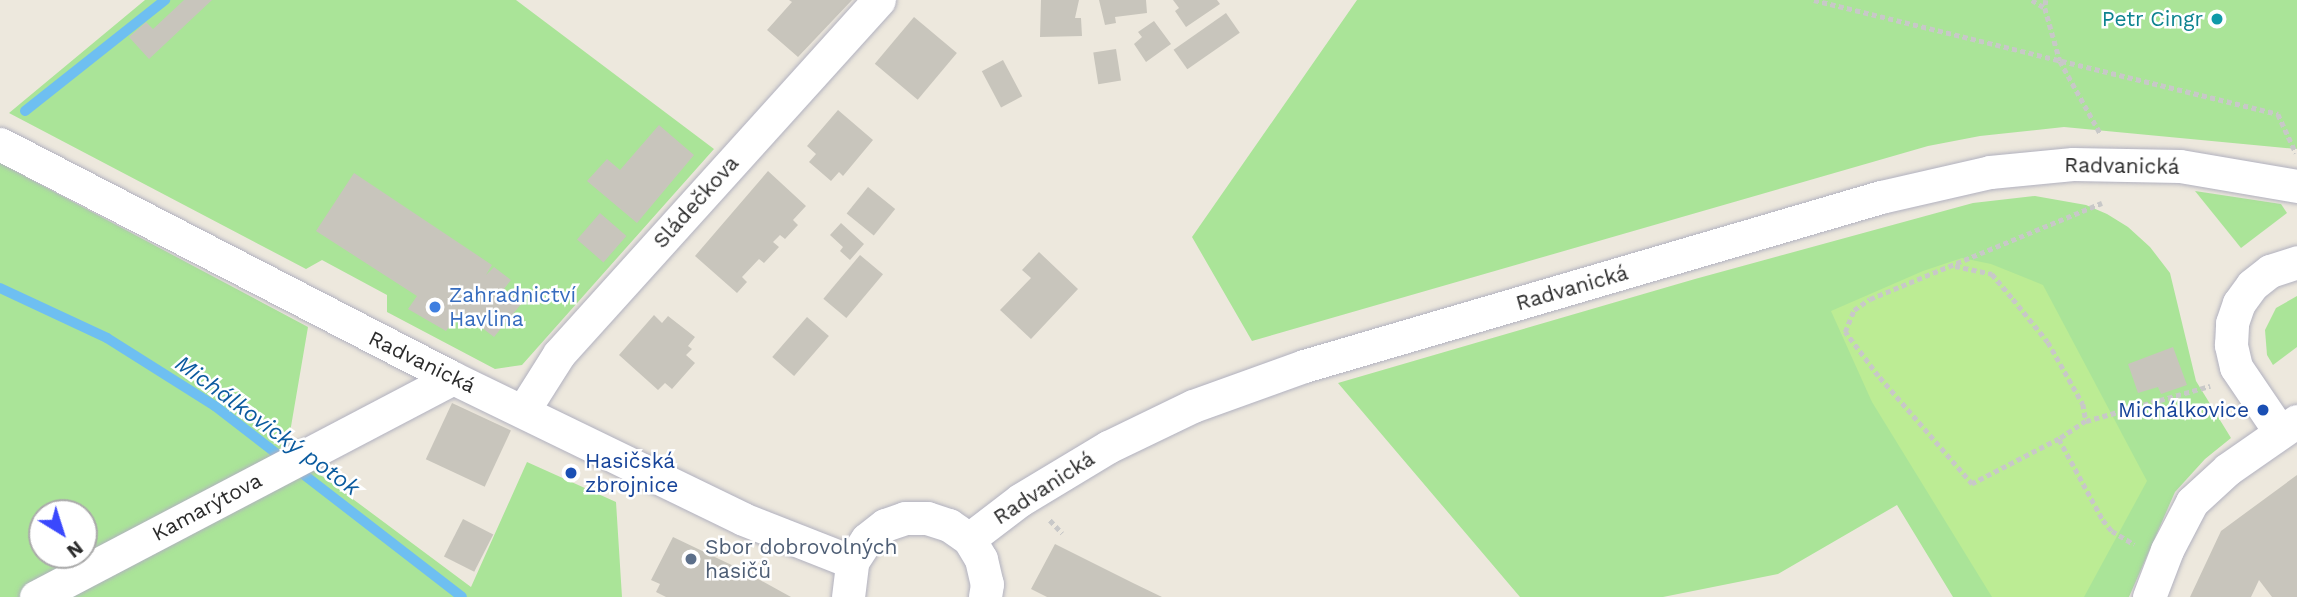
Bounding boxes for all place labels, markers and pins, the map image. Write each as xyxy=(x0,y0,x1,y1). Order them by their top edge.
place label: Petr Cingr xyxy=(2101,6,2203,32)
marker: Petr Cingr xyxy=(2209,11,2225,27)
place label: Zahradnictví Havlina xyxy=(449,282,576,332)
marker: Zahradnictví Havlina xyxy=(427,299,443,315)
place label: Michálkovice xyxy=(2118,397,2249,423)
marker: Michálkovice xyxy=(2255,402,2271,418)
place label: Hasičská zbrojnice xyxy=(585,448,678,498)
marker: Hasičská zbrojnice xyxy=(563,465,579,481)
place label: Sbor dobrovolných hasičů xyxy=(705,534,898,584)
marker: Sbor dobrovolných hasičů xyxy=(683,551,699,567)

